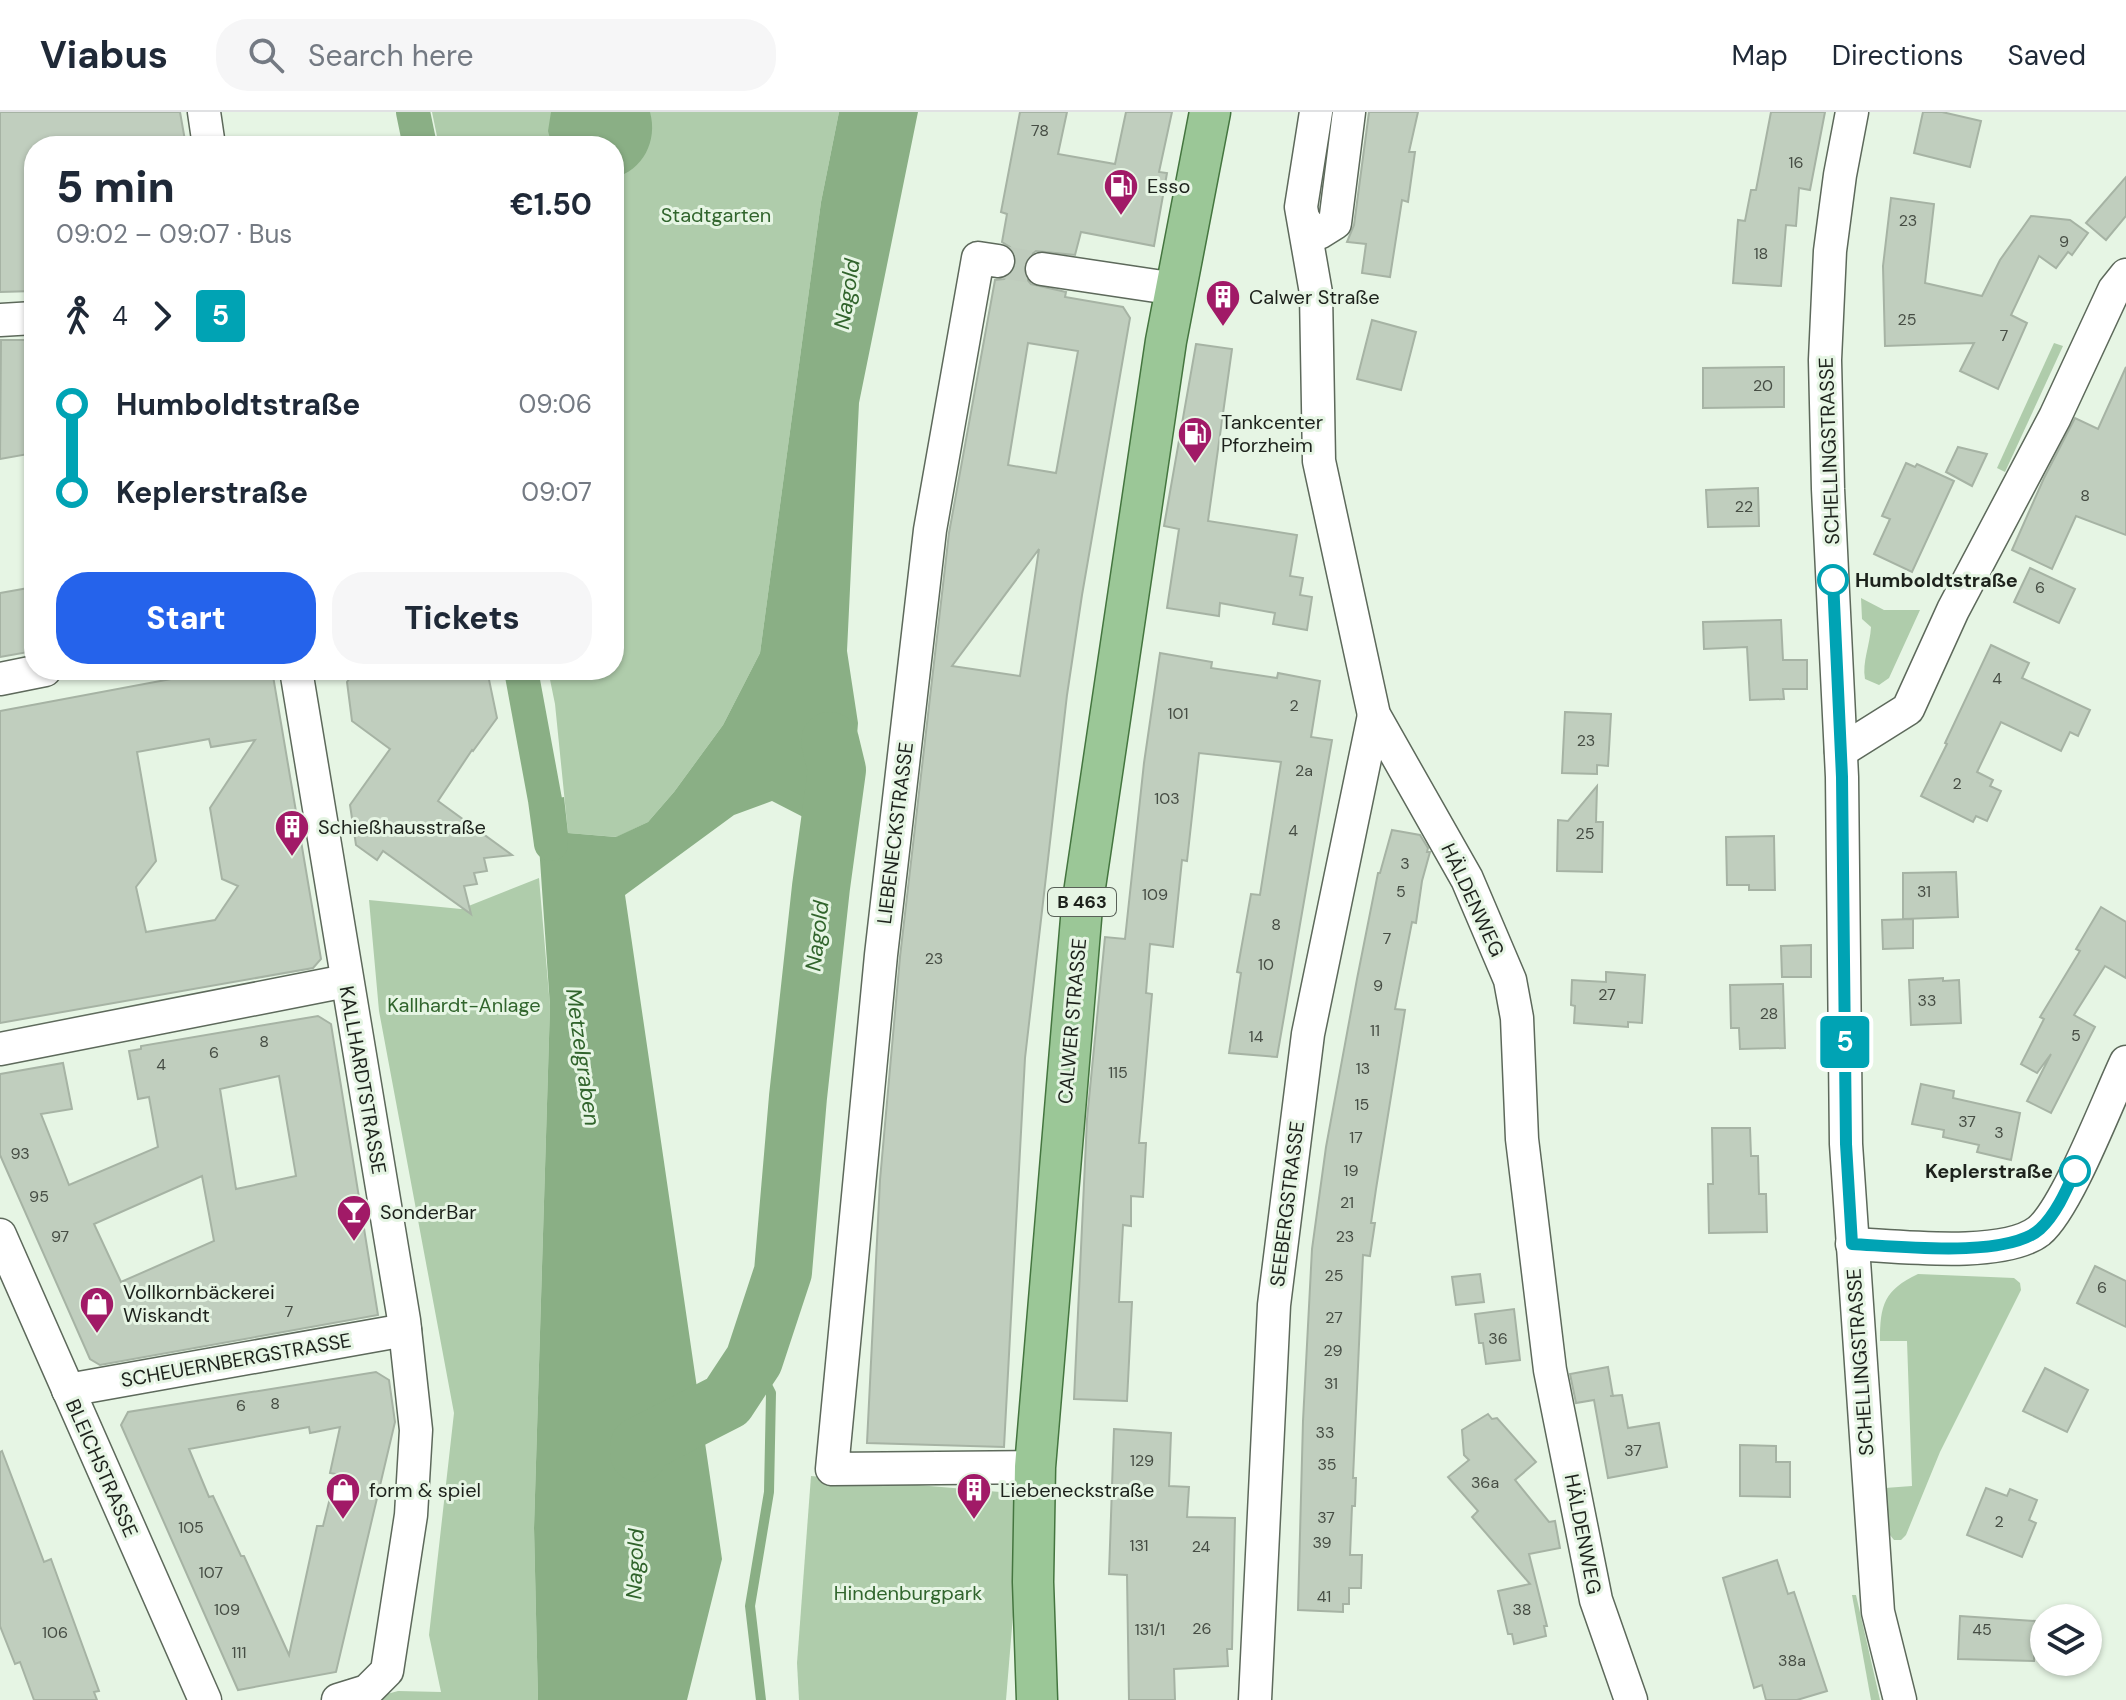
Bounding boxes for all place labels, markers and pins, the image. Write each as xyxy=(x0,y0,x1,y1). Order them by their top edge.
fuel station icon: Esso xyxy=(1102,167,1140,217)
place label: Esso xyxy=(1147,173,1190,199)
building icon: Calwer Straße xyxy=(1204,278,1242,328)
place label: Calwer Straße xyxy=(1249,284,1380,310)
place label: Tankcenter Pforzheim xyxy=(1221,409,1323,458)
fuel station icon: Tankcenter Pforzheim xyxy=(1176,415,1214,465)
marker: Humboldtstraße xyxy=(1818,565,1848,595)
place label: Humboldtstraße xyxy=(1855,567,2018,593)
building icon: Schießhausstraße xyxy=(273,808,311,858)
place label: Schießhausstraße xyxy=(318,814,486,840)
marker: Keplerstraße xyxy=(2060,1156,2090,1186)
place label: Keplerstraße xyxy=(1925,1158,2053,1184)
bar icon: SonderBar xyxy=(335,1193,373,1243)
place label: SonderBar xyxy=(380,1199,477,1225)
place label: Vollkornbäckerei Wiskandt xyxy=(123,1279,275,1328)
shop icon: Vollkornbäckerei Wiskandt xyxy=(78,1285,116,1335)
shop icon: form & spiel xyxy=(324,1471,362,1521)
building icon: Liebeneckstraße xyxy=(955,1471,993,1521)
place label: form & spiel xyxy=(369,1477,481,1503)
place label: Liebeneckstraße xyxy=(1000,1477,1154,1503)

